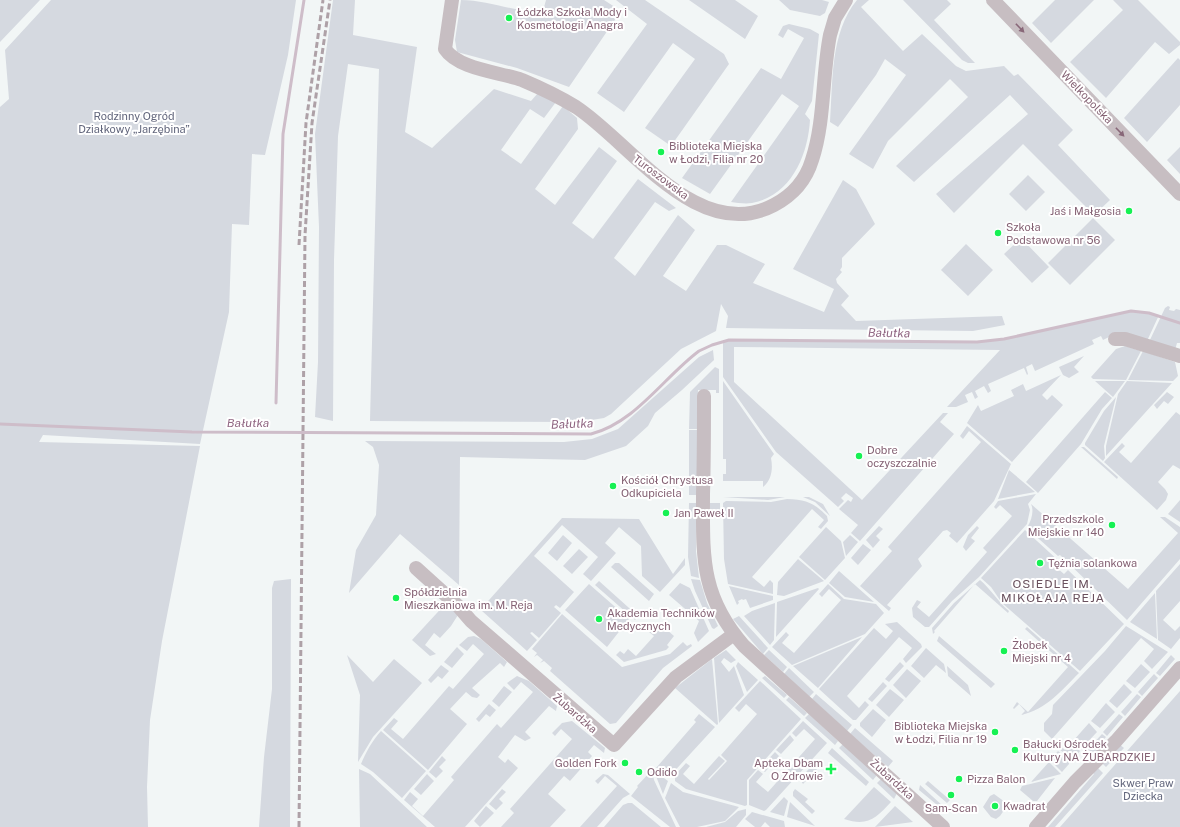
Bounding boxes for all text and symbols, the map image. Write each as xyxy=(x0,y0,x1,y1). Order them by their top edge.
place label: Łódzka Szkoła Mody i Kosmetologii Anagra xyxy=(517,6,627,31)
marker: Łódzka Szkoła Mody i Kosmetologii Anagra xyxy=(504,13,514,23)
one-way arrow xyxy=(1015,23,1025,33)
street label: Wielkopolska xyxy=(1059,68,1115,126)
park label: Rodzinny Ogród Działkowy „Jarzębina” xyxy=(78,110,190,135)
one-way arrow xyxy=(1115,127,1125,137)
place label: Biblioteka Miejska w Łodzi, Filia nr 20 xyxy=(669,140,763,165)
marker: Biblioteka Miejska w Łodzi, Filia nr 20 xyxy=(656,147,666,157)
street label: Turoszowska xyxy=(631,152,691,202)
place label: Jaś i Małgosia xyxy=(1050,205,1121,217)
marker: Jaś i Małgosia xyxy=(1124,206,1134,216)
place label: Szkoła Podstawowa nr 56 xyxy=(1006,221,1100,246)
marker: Szkoła Podstawowa nr 56 xyxy=(993,228,1003,238)
water label: Bałutka xyxy=(868,326,910,340)
water label: Bałutka xyxy=(227,416,269,430)
water label: Bałutka xyxy=(551,416,593,432)
place label: Dobre oczyszczalnie xyxy=(867,444,937,469)
marker: Dobre oczyszczalnie xyxy=(854,451,864,461)
place label: Kościół Chrystusa Odkupiciela xyxy=(621,474,713,499)
marker: Kościół Chrystusa Odkupiciela xyxy=(608,481,618,491)
place label: Jan Paweł II xyxy=(674,507,734,519)
marker: Jan Paweł II xyxy=(661,508,671,518)
place label: Przedszkole Miejskie nr 140 xyxy=(1028,513,1104,538)
marker: Przedszkole Miejskie nr 140 xyxy=(1107,520,1117,530)
place label: Tężnia solankowa xyxy=(1048,557,1137,569)
marker: Tężnia solankowa xyxy=(1035,558,1045,568)
district label: OSIEDLE IM. MIKOŁAJA REJA xyxy=(1001,577,1105,605)
place label: Spółdzielnia Mieszkaniowa im. M. Reja xyxy=(404,586,533,611)
marker: Spółdzielnia Mieszkaniowa im. M. Reja xyxy=(391,593,401,603)
place label: Akademia Techników Medycznych xyxy=(607,607,715,632)
marker: Akademia Techników Medycznych xyxy=(594,614,604,624)
place label: Żłobek Miejski nr 4 xyxy=(1012,638,1071,664)
marker: Żłobek Miejski nr 4 xyxy=(999,646,1009,656)
street label: Żubardzka xyxy=(551,690,600,735)
place label: Biblioteka Miejska w Łodzi, Filia nr 19 xyxy=(894,720,987,745)
marker: Biblioteka Miejska w Łodzi, Filia nr 19 xyxy=(990,727,1000,737)
place label: Bałucki Ośrodek Kultury NA ŻUBARDZKIEJ xyxy=(1023,738,1155,763)
marker: Bałucki Ośrodek Kultury NA ŻUBARDZKIEJ xyxy=(1010,745,1020,755)
street label: Żubardzka xyxy=(868,756,917,802)
place label: Golden Fork xyxy=(555,757,617,769)
place label: Apteka Dbam O Zdrowie xyxy=(754,757,823,782)
marker: Golden Fork xyxy=(620,758,630,768)
marker: Apteka Dbam O Zdrowie xyxy=(826,764,836,774)
place label: Odido xyxy=(647,766,677,778)
marker: Odido xyxy=(634,767,644,777)
place label: Pizza Balon xyxy=(967,773,1025,785)
marker: Pizza Balon xyxy=(954,774,964,784)
park label: Skwer Praw Dziecka xyxy=(1113,777,1174,802)
marker: Sam-Scan xyxy=(946,790,956,800)
place label: Kwadrat xyxy=(1003,800,1045,812)
marker: Kwadrat xyxy=(990,801,1000,811)
place label: Sam-Scan xyxy=(925,802,977,814)

